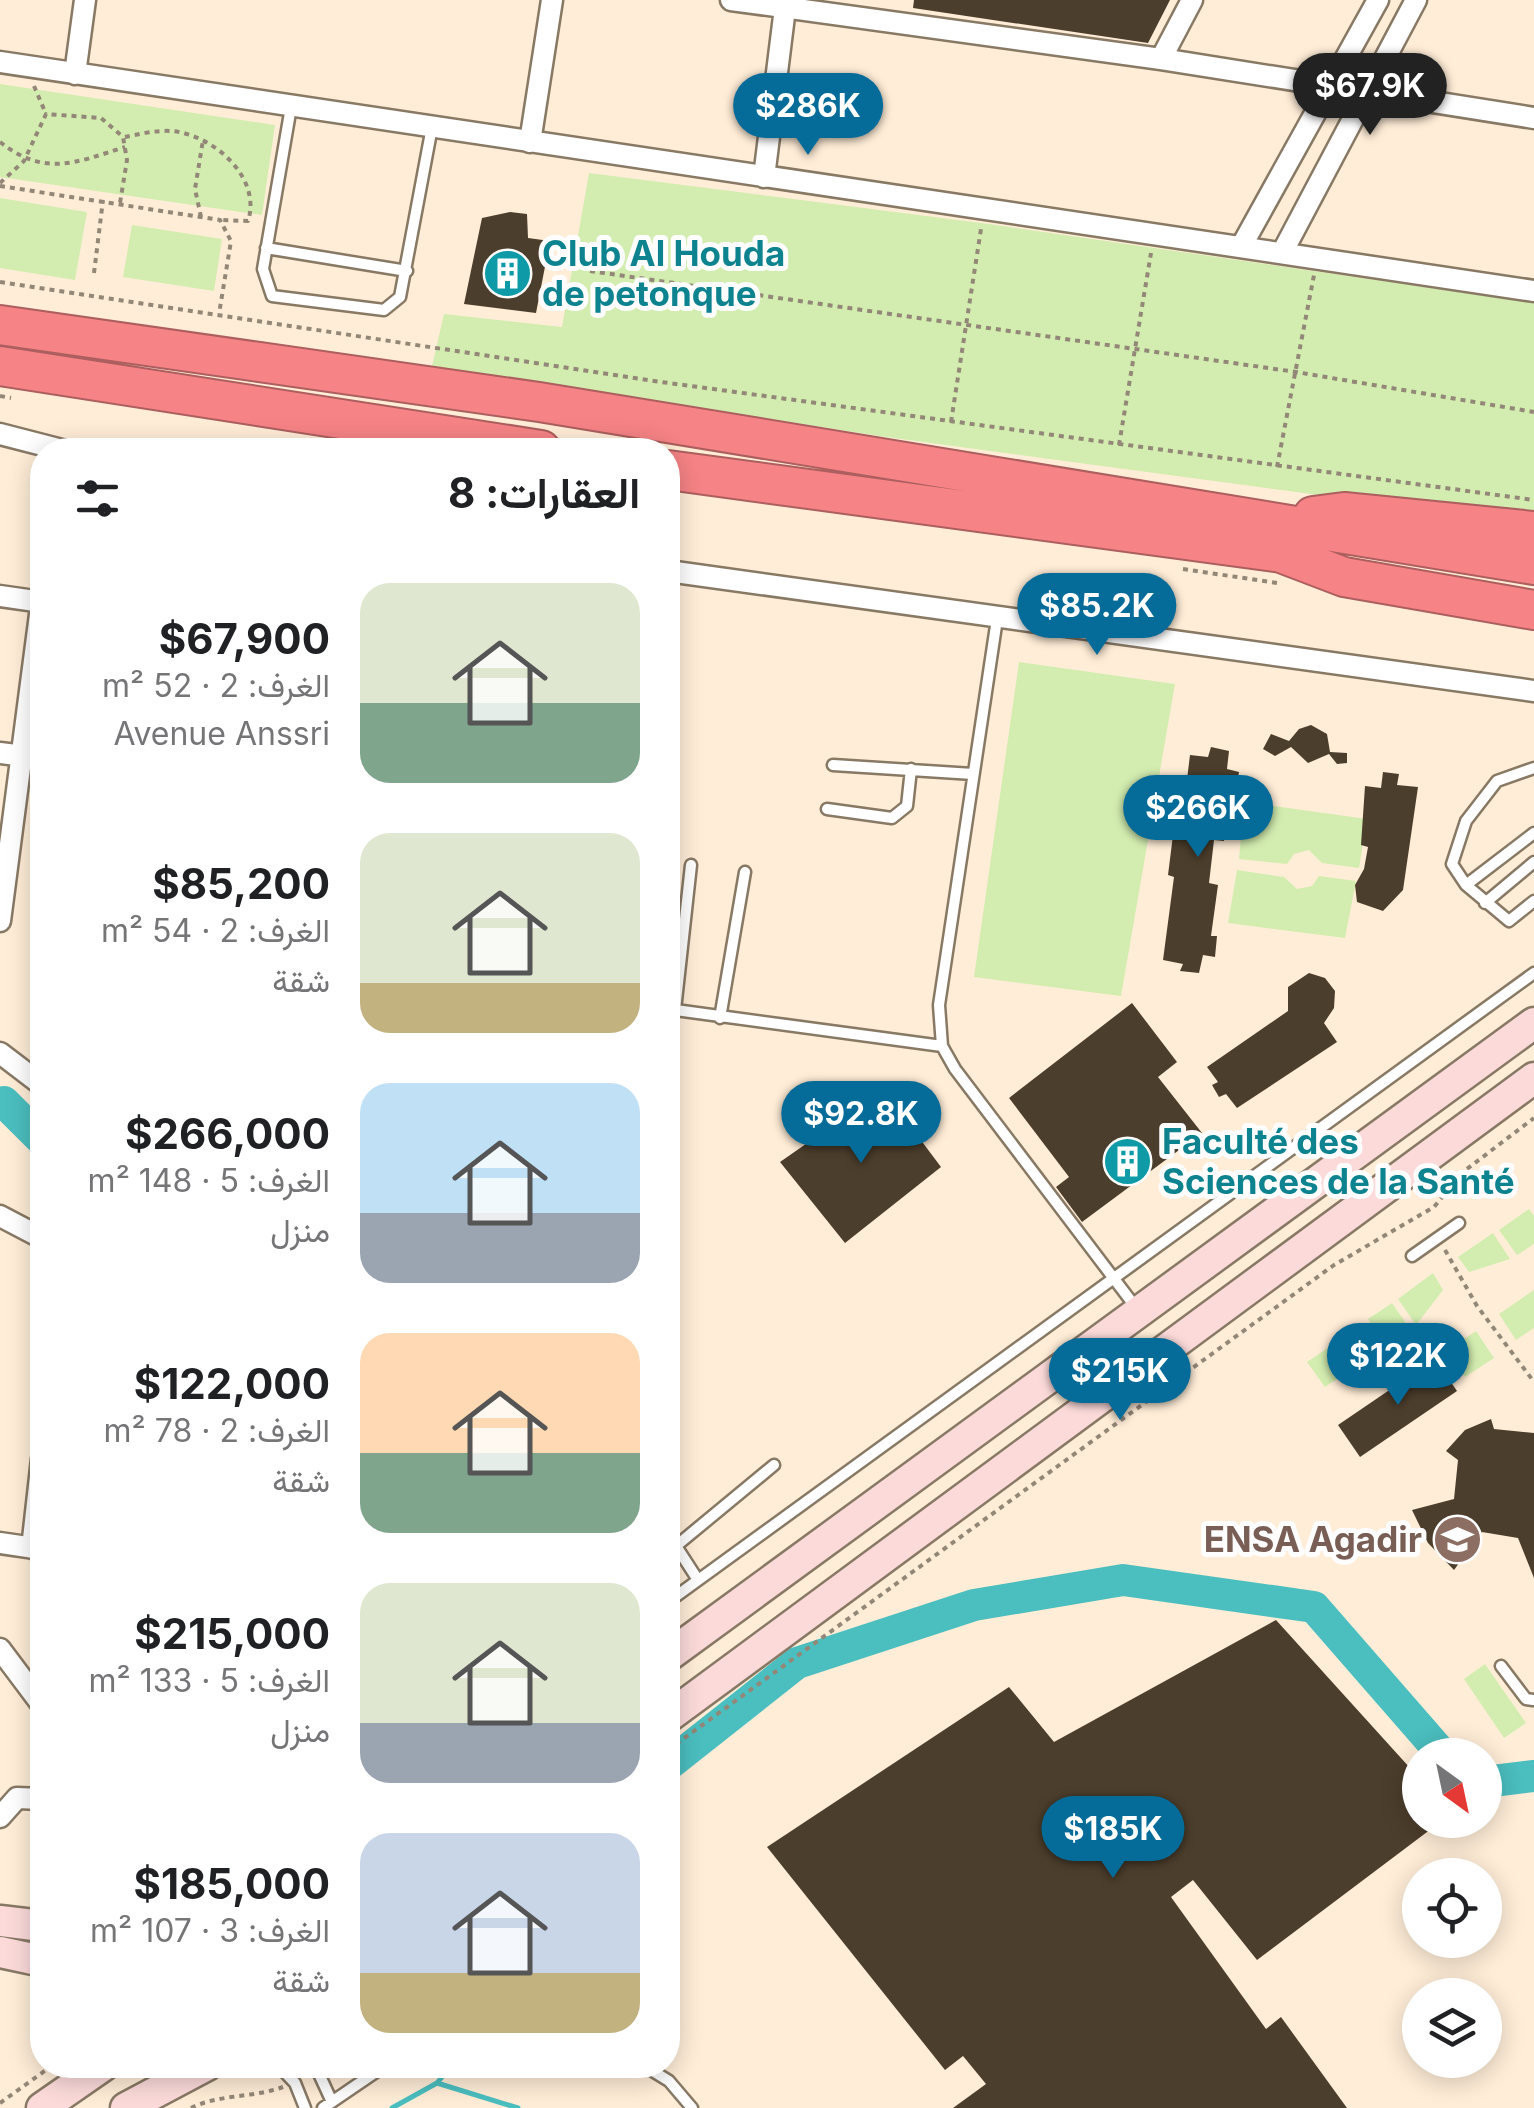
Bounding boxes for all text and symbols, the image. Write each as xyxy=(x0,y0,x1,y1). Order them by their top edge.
pin: $67.9K xyxy=(1289,53,1451,138)
text: $67.9K xyxy=(1315,66,1425,105)
pin: $286K xyxy=(738,73,878,158)
text: $286K xyxy=(755,86,861,125)
place label: Club Al Houda de petonque xyxy=(542,232,785,314)
building icon: Club Al Houda de petonque xyxy=(481,247,533,299)
text: العقارات: 8 xyxy=(448,467,640,518)
icon: filters xyxy=(70,471,125,526)
pin: $85.2K xyxy=(1016,573,1178,658)
text: $85.2K xyxy=(1039,586,1155,625)
text: $67,900 xyxy=(159,613,330,664)
icon: home xyxy=(440,623,560,743)
text: الغرف: 2 · 52 m² xyxy=(102,666,330,705)
text: Avenue Anssri xyxy=(114,714,330,753)
pin: $266K xyxy=(1128,775,1268,860)
text: $266K xyxy=(1145,788,1251,827)
text: $85,200 xyxy=(152,858,330,909)
icon: home xyxy=(440,873,560,993)
text: الغرف: 2 · 54 m² xyxy=(101,911,330,950)
text: شقة xyxy=(272,961,330,1000)
pin: $92.8K xyxy=(780,1081,942,1166)
text: $92.8K xyxy=(803,1094,919,1133)
text: $266,000 xyxy=(125,1108,330,1159)
place label: Faculté des Sciences de la Santé xyxy=(1162,1120,1515,1202)
icon: home xyxy=(440,1123,560,1243)
building icon: Faculté des Sciences de la Santé xyxy=(1101,1135,1153,1187)
text: الغرف: 5 · 148 m² xyxy=(88,1161,330,1200)
text: منزل xyxy=(270,1211,330,1250)
pin: $122K xyxy=(1328,1323,1468,1408)
text: $122K xyxy=(1349,1336,1447,1375)
pin: $215K xyxy=(1050,1338,1190,1423)
text: $215K xyxy=(1071,1351,1169,1390)
text: $122,000 xyxy=(134,1358,330,1409)
icon: home xyxy=(440,1373,560,1493)
text: الغرف: 2 · 78 m² xyxy=(104,1411,330,1450)
text: شقة xyxy=(272,1461,330,1500)
school or university icon: ENSA Agadir xyxy=(1431,1513,1483,1565)
place label: ENSA Agadir xyxy=(1204,1518,1422,1560)
text: $215,000 xyxy=(134,1608,330,1659)
icon: home xyxy=(440,1623,560,1743)
text: الغرف: 5 · 133 m² xyxy=(89,1661,330,1700)
text: منزل xyxy=(270,1711,330,1750)
north arrow xyxy=(1402,1738,1502,1838)
map controls xyxy=(1402,1738,1502,2078)
pin: $185K xyxy=(1043,1796,1183,1881)
text: $185K xyxy=(1063,1809,1163,1848)
text: $185,000 xyxy=(133,1858,330,1909)
button: locate xyxy=(1402,1858,1502,1958)
icon: home xyxy=(440,1873,560,1993)
text: الغرف: 3 · 107 m² xyxy=(90,1911,330,1950)
text: شقة xyxy=(272,1961,330,2000)
button: layers xyxy=(1402,1978,1502,2078)

